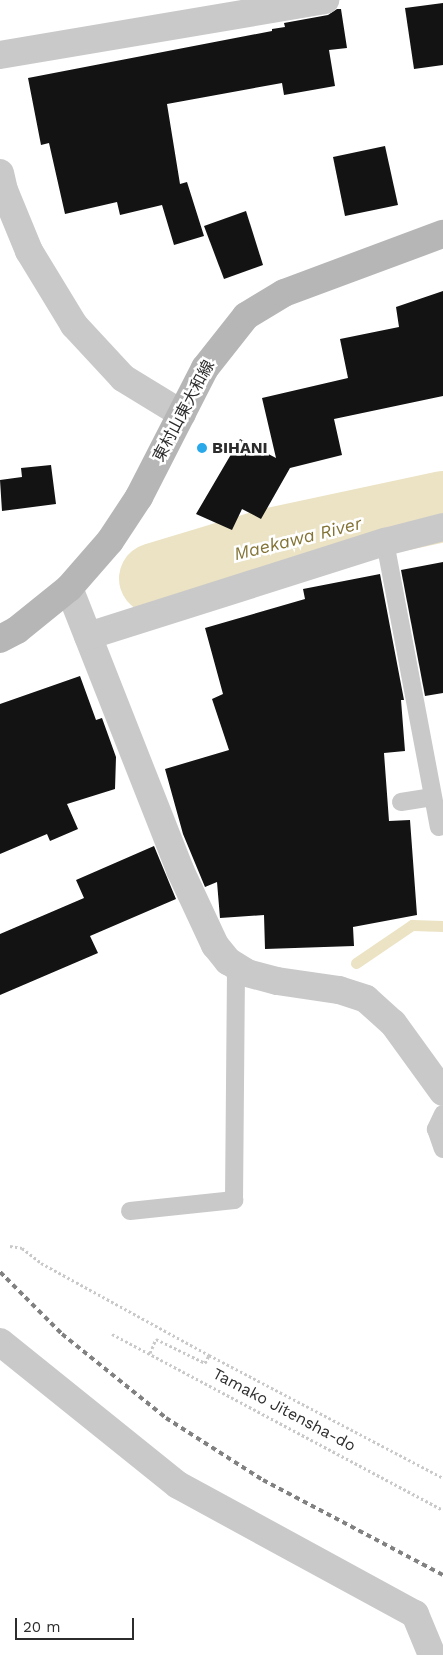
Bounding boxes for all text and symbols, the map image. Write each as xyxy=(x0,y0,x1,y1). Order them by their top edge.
street label: 東村山東大和線 xyxy=(149,357,219,465)
place label: BIHANI xyxy=(212,438,268,458)
marker: BIHANI xyxy=(196,442,208,454)
water label: Maekawa River xyxy=(232,513,364,565)
street label: Tamako Jitensha-do xyxy=(209,1364,359,1456)
scale bar xyxy=(18,1608,136,1640)
text: 20 m xyxy=(23,1618,61,1636)

